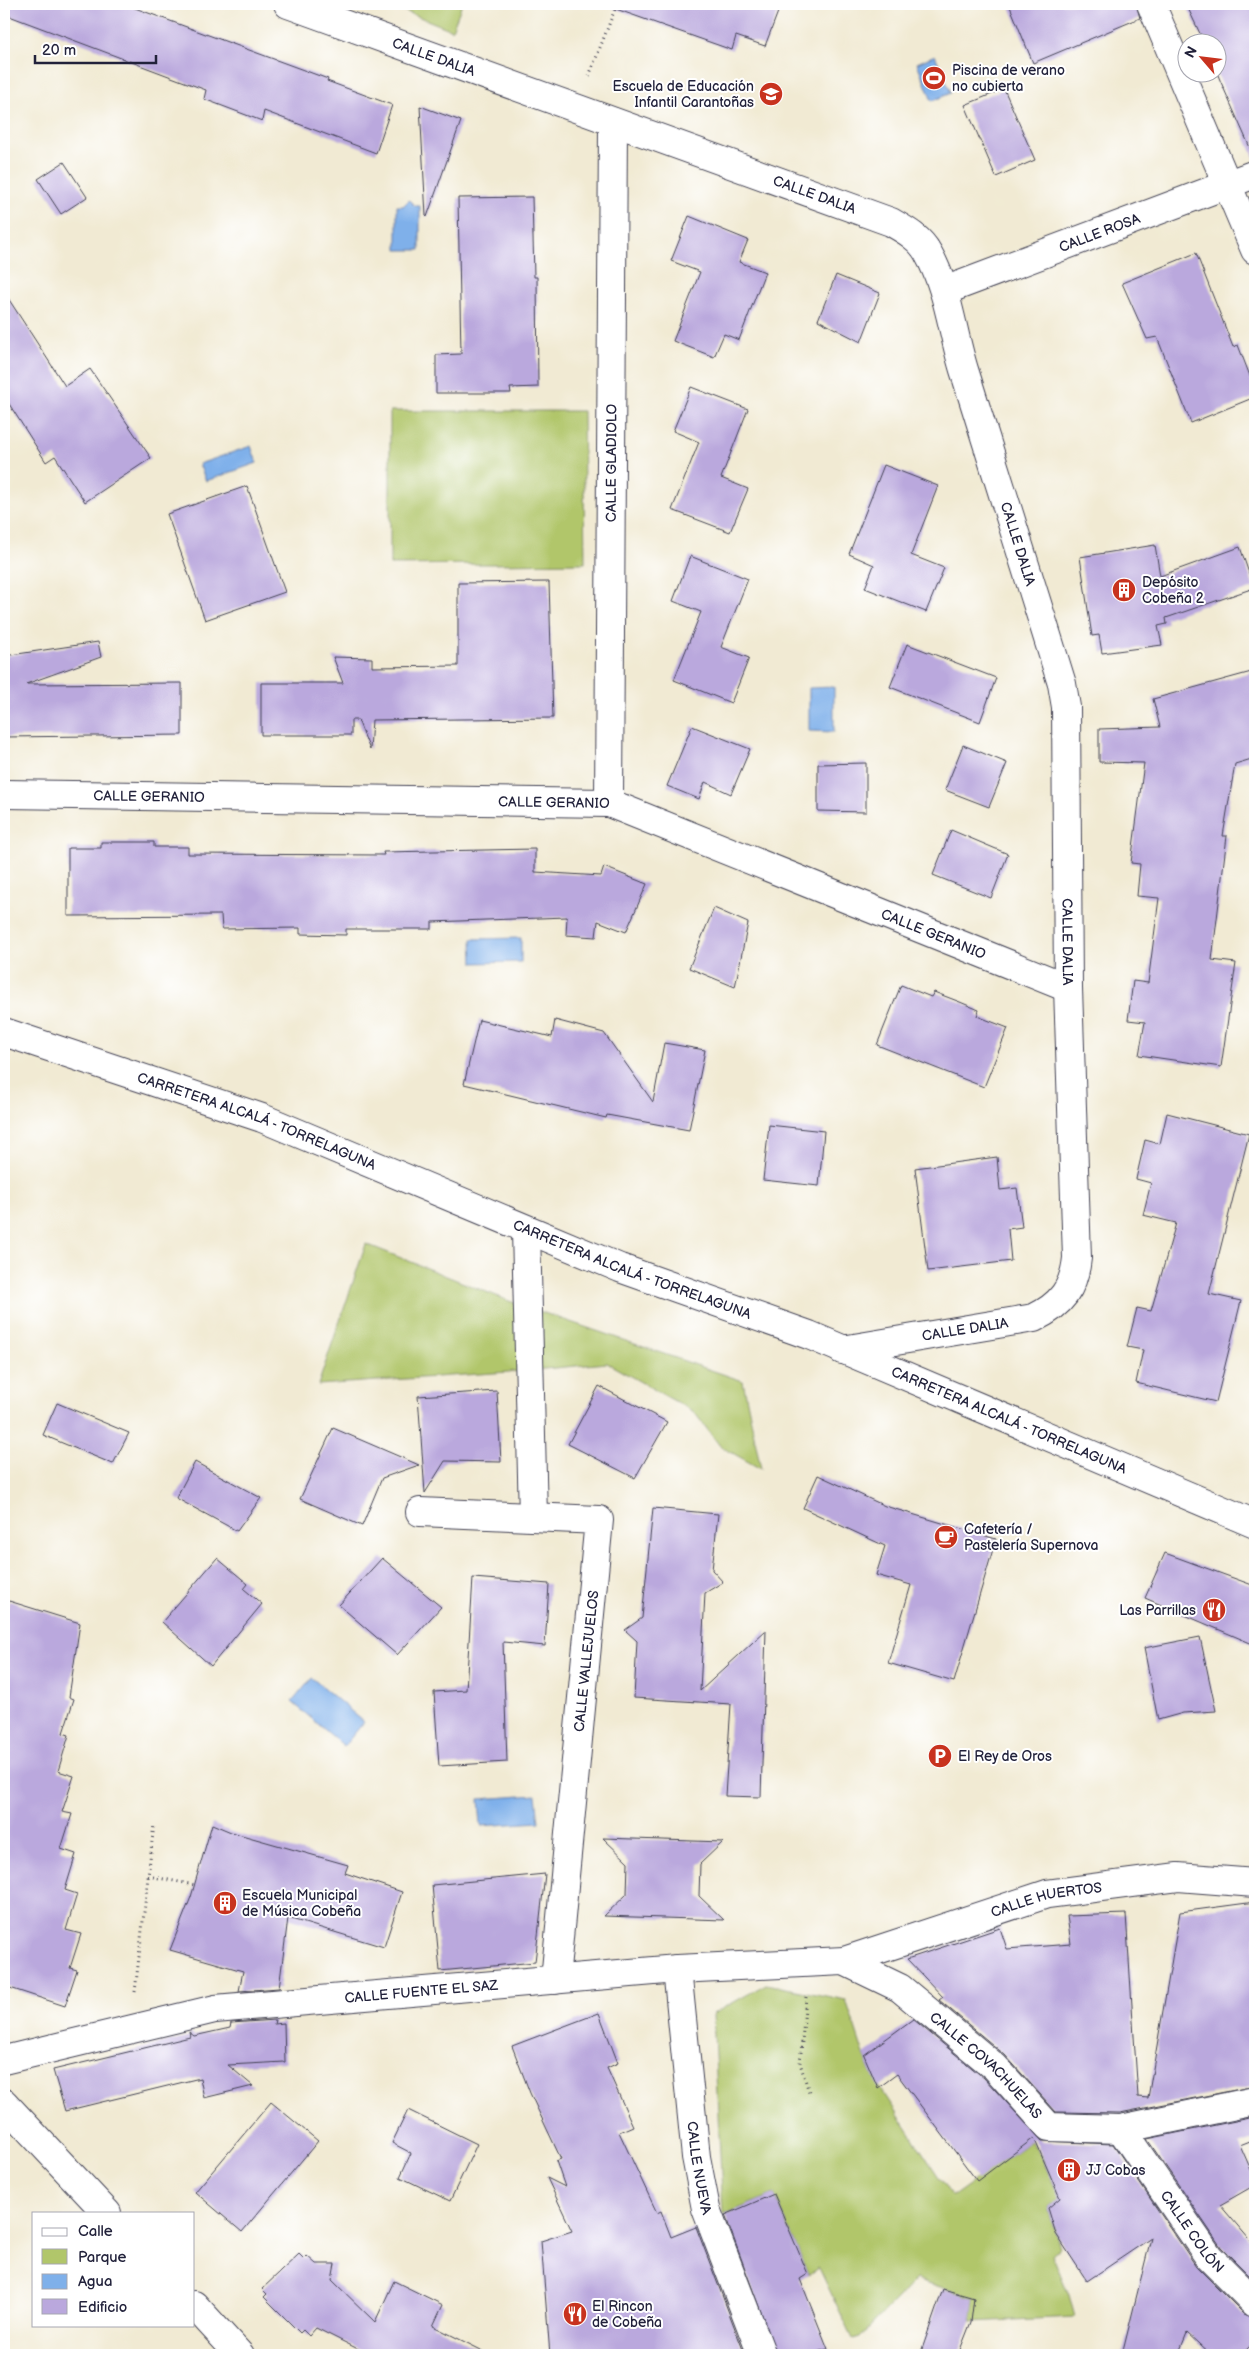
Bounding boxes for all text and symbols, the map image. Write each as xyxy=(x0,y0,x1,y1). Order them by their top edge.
scale bar xyxy=(35,32,156,64)
north arrow xyxy=(1176,32,1226,82)
street label: CALLE DALIA xyxy=(390,34,478,80)
text: 20 m xyxy=(42,41,76,60)
text: N xyxy=(1181,43,1201,61)
place label: Piscina de verano no cubierta xyxy=(952,62,1065,95)
sports icon: Piscina de verano no cubierta xyxy=(921,65,947,91)
place label: Escuela de Educación Infantil Carantoñas xyxy=(612,78,754,111)
school or university icon: Escuela de Educación Infantil Carantoñas xyxy=(758,81,784,107)
street label: CALLE DALIA xyxy=(771,172,859,218)
street label: CALLE ROSA xyxy=(1057,210,1143,256)
street label: CALLE GLADIOLO xyxy=(603,403,620,522)
street label: CALLE DALIA xyxy=(997,500,1039,588)
place label: Depósito Cobeña 2 xyxy=(1142,574,1205,607)
building icon: Depósito Cobeña 2 xyxy=(1111,577,1137,603)
street label: CALLE GERANIO xyxy=(93,787,205,806)
street label: CALLE GERANIO xyxy=(498,793,610,812)
street label: CALLE DALIA xyxy=(1058,898,1076,986)
street label: CALLE GERANIO xyxy=(878,906,989,963)
street label: CARRETERA ALCALÁ - TORRELAGUNA xyxy=(135,1069,379,1174)
street label: CARRETERA ALCALÁ - TORRELAGUNA xyxy=(510,1216,754,1323)
street label: CALLE DALIA xyxy=(921,1314,1010,1345)
street label: CARRETERA ALCALÁ - TORRELAGUNA xyxy=(889,1363,1130,1478)
place label: Cafetería / Pastelería Supernova xyxy=(964,1521,1098,1554)
cafe icon: Cafetería / Pastelería Supernova xyxy=(933,1524,959,1550)
street label: CALLE VALLEJUELOS xyxy=(571,1589,602,1733)
restaurant icon: Las Parrillas xyxy=(1201,1597,1227,1623)
place label: Las Parrillas xyxy=(1119,1602,1196,1619)
parking icon: El Rey de Oros xyxy=(927,1743,953,1769)
place label: El Rey de Oros xyxy=(958,1748,1052,1765)
street label: CALLE HUERTOS xyxy=(989,1879,1103,1921)
place label: Escuela Municipal de Música Cobeña xyxy=(242,1887,361,1920)
building icon: Escuela Municipal de Música Cobeña xyxy=(212,1890,238,1916)
street label: CALLE FUENTE EL SAZ xyxy=(344,1977,499,2007)
street label: CALLE COVACHUELAS xyxy=(926,2008,1045,2122)
street label: CALLE NUEVA xyxy=(683,2121,715,2217)
building icon: JJ Cobas xyxy=(1056,2157,1082,2183)
place label: JJ Cobas xyxy=(1086,2162,1146,2179)
street label: CALLE COLÓN xyxy=(1157,2187,1228,2276)
legend xyxy=(32,2212,195,2326)
text: Calle xyxy=(78,2222,113,2241)
text: Parque xyxy=(78,2248,127,2267)
text: Agua xyxy=(78,2272,112,2291)
text: Edificio xyxy=(78,2298,127,2317)
place label: El Rincon de Cobeña xyxy=(592,2298,662,2331)
restaurant icon: El Rincon de Cobeña xyxy=(562,2301,588,2327)

